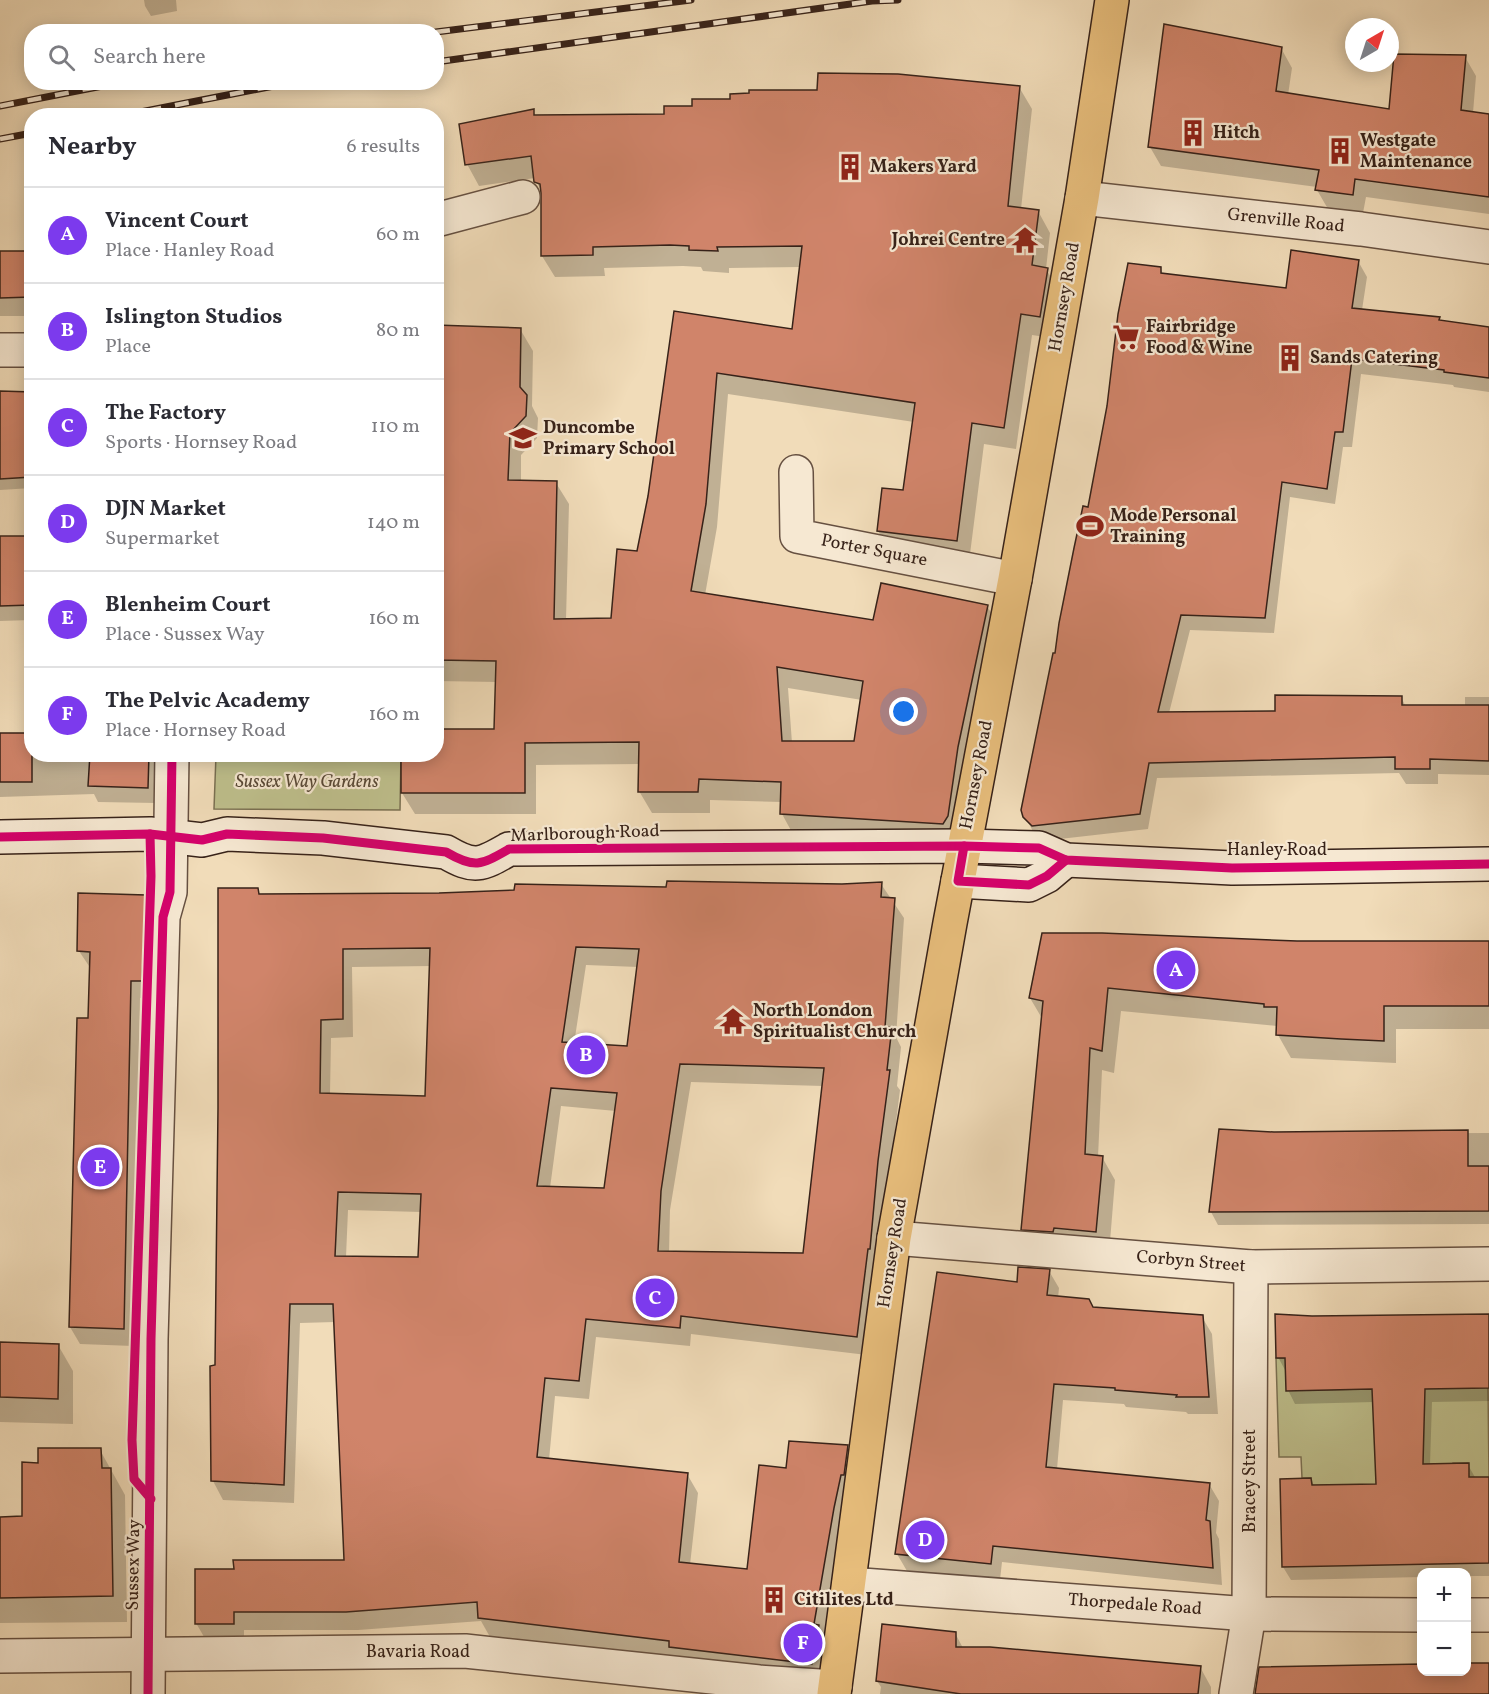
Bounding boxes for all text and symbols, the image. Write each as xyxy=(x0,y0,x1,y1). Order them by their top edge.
north arrow xyxy=(1345,18,1399,72)
search box xyxy=(24,24,444,90)
icon: search xyxy=(45,41,78,74)
text: Search here xyxy=(93,42,206,73)
building icon: Hitch xyxy=(1178,118,1208,148)
place label: Hitch xyxy=(1213,121,1260,146)
text: Nearby xyxy=(48,129,137,165)
place label: Westgate Maintenance xyxy=(1360,129,1472,175)
text: 6 results xyxy=(347,133,420,161)
building icon: Westgate Maintenance xyxy=(1325,136,1355,166)
building icon: Makers Yard xyxy=(835,152,865,182)
place label: Makers Yard xyxy=(870,155,977,180)
street label: Grenville Road xyxy=(1226,202,1346,240)
text: Vincent Court xyxy=(105,206,249,237)
text: A xyxy=(60,221,75,249)
text: 60 m xyxy=(376,221,420,249)
temple icon: Johrei Centre xyxy=(1010,225,1040,255)
place label: Johrei Centre xyxy=(891,228,1005,253)
text: Place · Hanley Road xyxy=(105,237,275,265)
street label: Hornsey Road xyxy=(1043,240,1087,354)
text: Islington Studios xyxy=(105,302,282,333)
place label: Fairbridge Food & Wine xyxy=(1146,315,1253,361)
text: B xyxy=(61,317,74,345)
text: 80 m xyxy=(376,317,420,345)
supermarket icon: Fairbridge Food & Wine xyxy=(1111,322,1141,352)
text: Place xyxy=(105,333,151,361)
building icon: Sands Catering xyxy=(1275,343,1305,373)
place label: Sands Catering xyxy=(1310,346,1438,371)
text: The Factory xyxy=(105,398,226,429)
text: C xyxy=(61,413,74,441)
text: 110 m xyxy=(371,413,420,441)
place label: Duncombe Primary School xyxy=(543,416,675,462)
school or university icon: Duncombe Primary School xyxy=(508,423,538,453)
text: Sports · Hornsey Road xyxy=(105,429,297,457)
text: DJN Market xyxy=(105,494,226,525)
place label: Mode Personal Training xyxy=(1110,504,1236,550)
text: D xyxy=(60,509,75,537)
text: 140 m xyxy=(367,509,420,537)
sports icon: Mode Personal Training xyxy=(1075,511,1105,541)
text: Supermarket xyxy=(105,525,220,553)
street label: Porter Square xyxy=(819,528,929,574)
text: Blenheim Court xyxy=(105,590,271,621)
text: E xyxy=(61,605,74,633)
text: 160 m xyxy=(368,605,420,633)
text: Place · Sussex Way xyxy=(105,621,264,649)
text: The Pelvic Academy xyxy=(105,686,310,717)
your location xyxy=(889,697,918,726)
text: F xyxy=(62,701,73,729)
text: 160 m xyxy=(368,701,420,729)
text: Place · Hornsey Road xyxy=(105,717,286,745)
street label: Hornsey Road xyxy=(954,718,1000,832)
park label: Sussex Way Gardens xyxy=(235,770,379,795)
street label: Marlborough Road xyxy=(510,819,660,849)
street label: Hanley Road xyxy=(1227,838,1327,863)
pin: A xyxy=(1156,948,1196,992)
place label: North London Spiritualist Church xyxy=(753,999,917,1045)
temple icon: North London Spiritualist Church xyxy=(718,1006,748,1036)
pin: B xyxy=(566,1032,606,1078)
pin: E xyxy=(80,1144,120,1190)
street label: Hornsey Road xyxy=(872,1196,914,1310)
street label: Corbyn Street xyxy=(1135,1245,1247,1279)
pin: C xyxy=(636,1276,674,1320)
street label: Bracey Street xyxy=(1238,1429,1263,1533)
pin: D xyxy=(906,1518,944,1562)
street label: Sussex Way xyxy=(121,1519,147,1611)
map controls xyxy=(1417,1568,1471,1676)
button: + xyxy=(1417,1568,1471,1622)
building icon: Citilites Ltd xyxy=(759,1585,789,1615)
place label: Citilites Ltd xyxy=(794,1588,894,1613)
street label: Thorpedale Road xyxy=(1067,1588,1203,1622)
pin: F xyxy=(784,1620,822,1666)
button: − xyxy=(1417,1622,1471,1676)
street label: Bavaria Road xyxy=(366,1640,470,1665)

